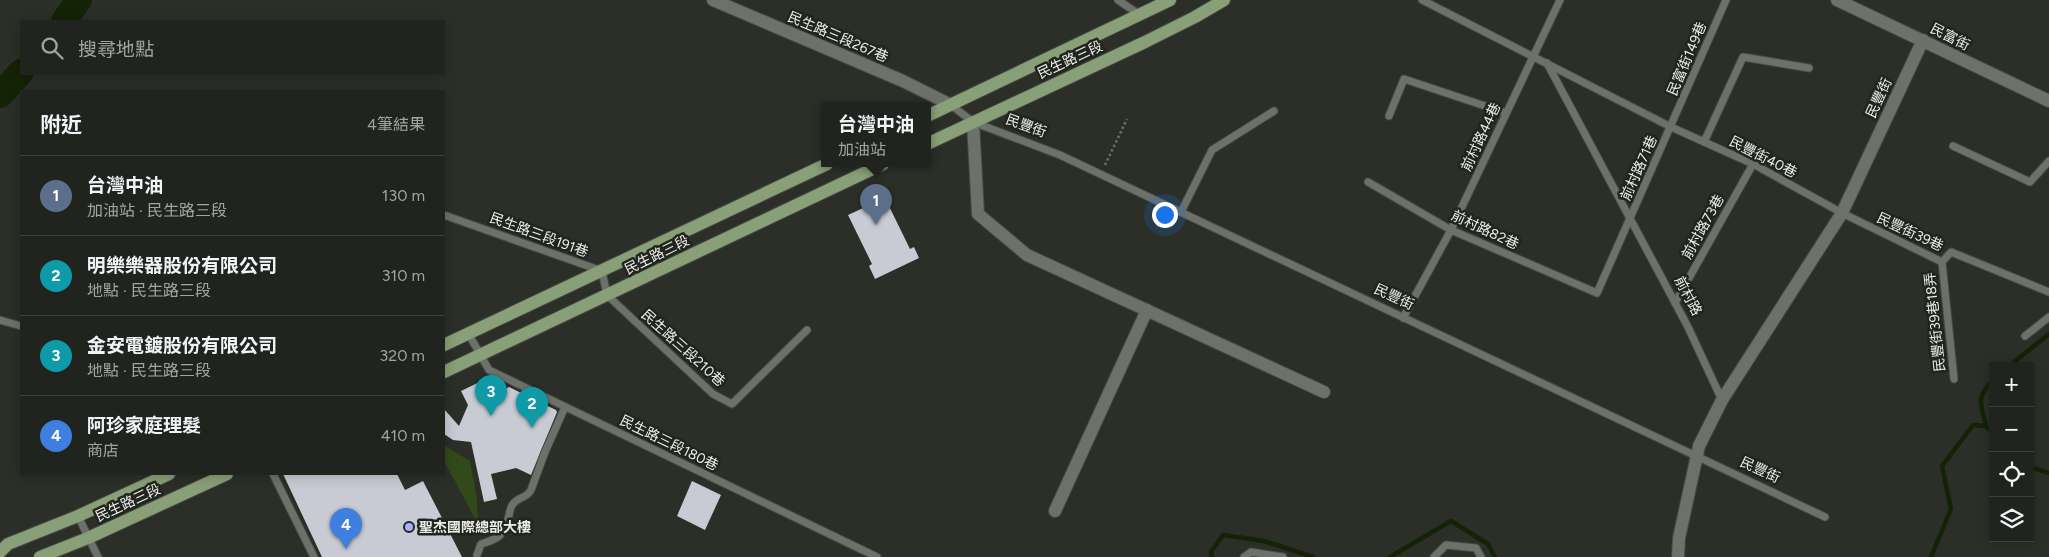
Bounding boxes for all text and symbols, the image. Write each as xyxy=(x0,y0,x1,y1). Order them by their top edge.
street label: 民生路三段267巷 xyxy=(785,8,891,66)
search box xyxy=(20,20,445,75)
street label: 民富街149巷 xyxy=(1664,20,1710,98)
street label: 民富街 xyxy=(1927,20,1973,54)
icon: search xyxy=(38,34,66,62)
text: 搜尋地點 xyxy=(78,38,154,61)
street label: 民生路三段 xyxy=(1035,38,1105,82)
street label: 民豐街 xyxy=(1862,75,1896,121)
street label: 前村路44巷 xyxy=(1458,100,1504,174)
popup xyxy=(821,102,931,167)
street label: 民豐街 xyxy=(1003,111,1049,141)
text: 附近 xyxy=(40,112,82,137)
text: 台灣中油 xyxy=(838,113,914,136)
text: 4筆結果 xyxy=(367,115,425,134)
street label: 前村路71巷 xyxy=(1617,133,1661,203)
street label: 民豐街40巷 xyxy=(1726,133,1800,181)
text: 加油站 xyxy=(838,140,886,159)
text: 台灣中油 xyxy=(87,174,163,197)
pin: 1 xyxy=(860,184,892,225)
text: 1 xyxy=(53,186,59,205)
text: 130 m xyxy=(382,186,425,205)
street label: 前村路73巷 xyxy=(1678,192,1728,262)
text: 加油站 · 民生路三段 xyxy=(87,201,227,220)
your location xyxy=(1152,202,1178,228)
street label: 前村路82巷 xyxy=(1449,207,1521,253)
street label: 民生路三段191巷 xyxy=(487,209,591,261)
street label: 民豐街39巷 xyxy=(1874,209,1946,255)
street label: 民生路三段 xyxy=(622,232,692,278)
text: 明樂樂器股份有限公司 xyxy=(87,254,277,277)
text: 2 xyxy=(51,266,61,285)
text: 310 m xyxy=(382,266,425,285)
street label: 民豐街39巷18弄 xyxy=(1921,271,1949,373)
street label: 前村路 xyxy=(1671,273,1705,319)
street label: 民豐街 xyxy=(1371,280,1417,314)
text: 地點 · 民生路三段 xyxy=(87,281,211,300)
street label: 民生路三段210巷 xyxy=(638,306,728,390)
text: 金安電鍍股份有限公司 xyxy=(87,334,277,357)
text: 3 xyxy=(52,346,60,365)
text: 320 m xyxy=(380,346,425,365)
text: 地點 · 民生路三段 xyxy=(87,361,211,380)
map controls xyxy=(1989,362,2034,542)
button: + xyxy=(1989,362,2034,407)
pin: 3 xyxy=(475,375,507,416)
pin: 2 xyxy=(516,387,548,428)
button: − xyxy=(1989,407,2034,452)
street label: 民生路三段180巷 xyxy=(617,412,721,474)
text: 阿珍家庭理髮 xyxy=(87,414,201,437)
text: 4 xyxy=(51,426,61,445)
text: 410 m xyxy=(381,426,425,445)
text: 商店 xyxy=(87,441,119,460)
button: locate xyxy=(1989,452,2034,497)
street label: 民豐街 xyxy=(1737,453,1783,487)
street label: 民生路三段 xyxy=(93,481,163,525)
button: layers xyxy=(1989,497,2034,542)
pin: 4 xyxy=(330,508,362,549)
place label: 聖杰國際總部大樓 xyxy=(419,519,531,536)
marker: 聖杰國際總部大樓 xyxy=(403,521,415,533)

